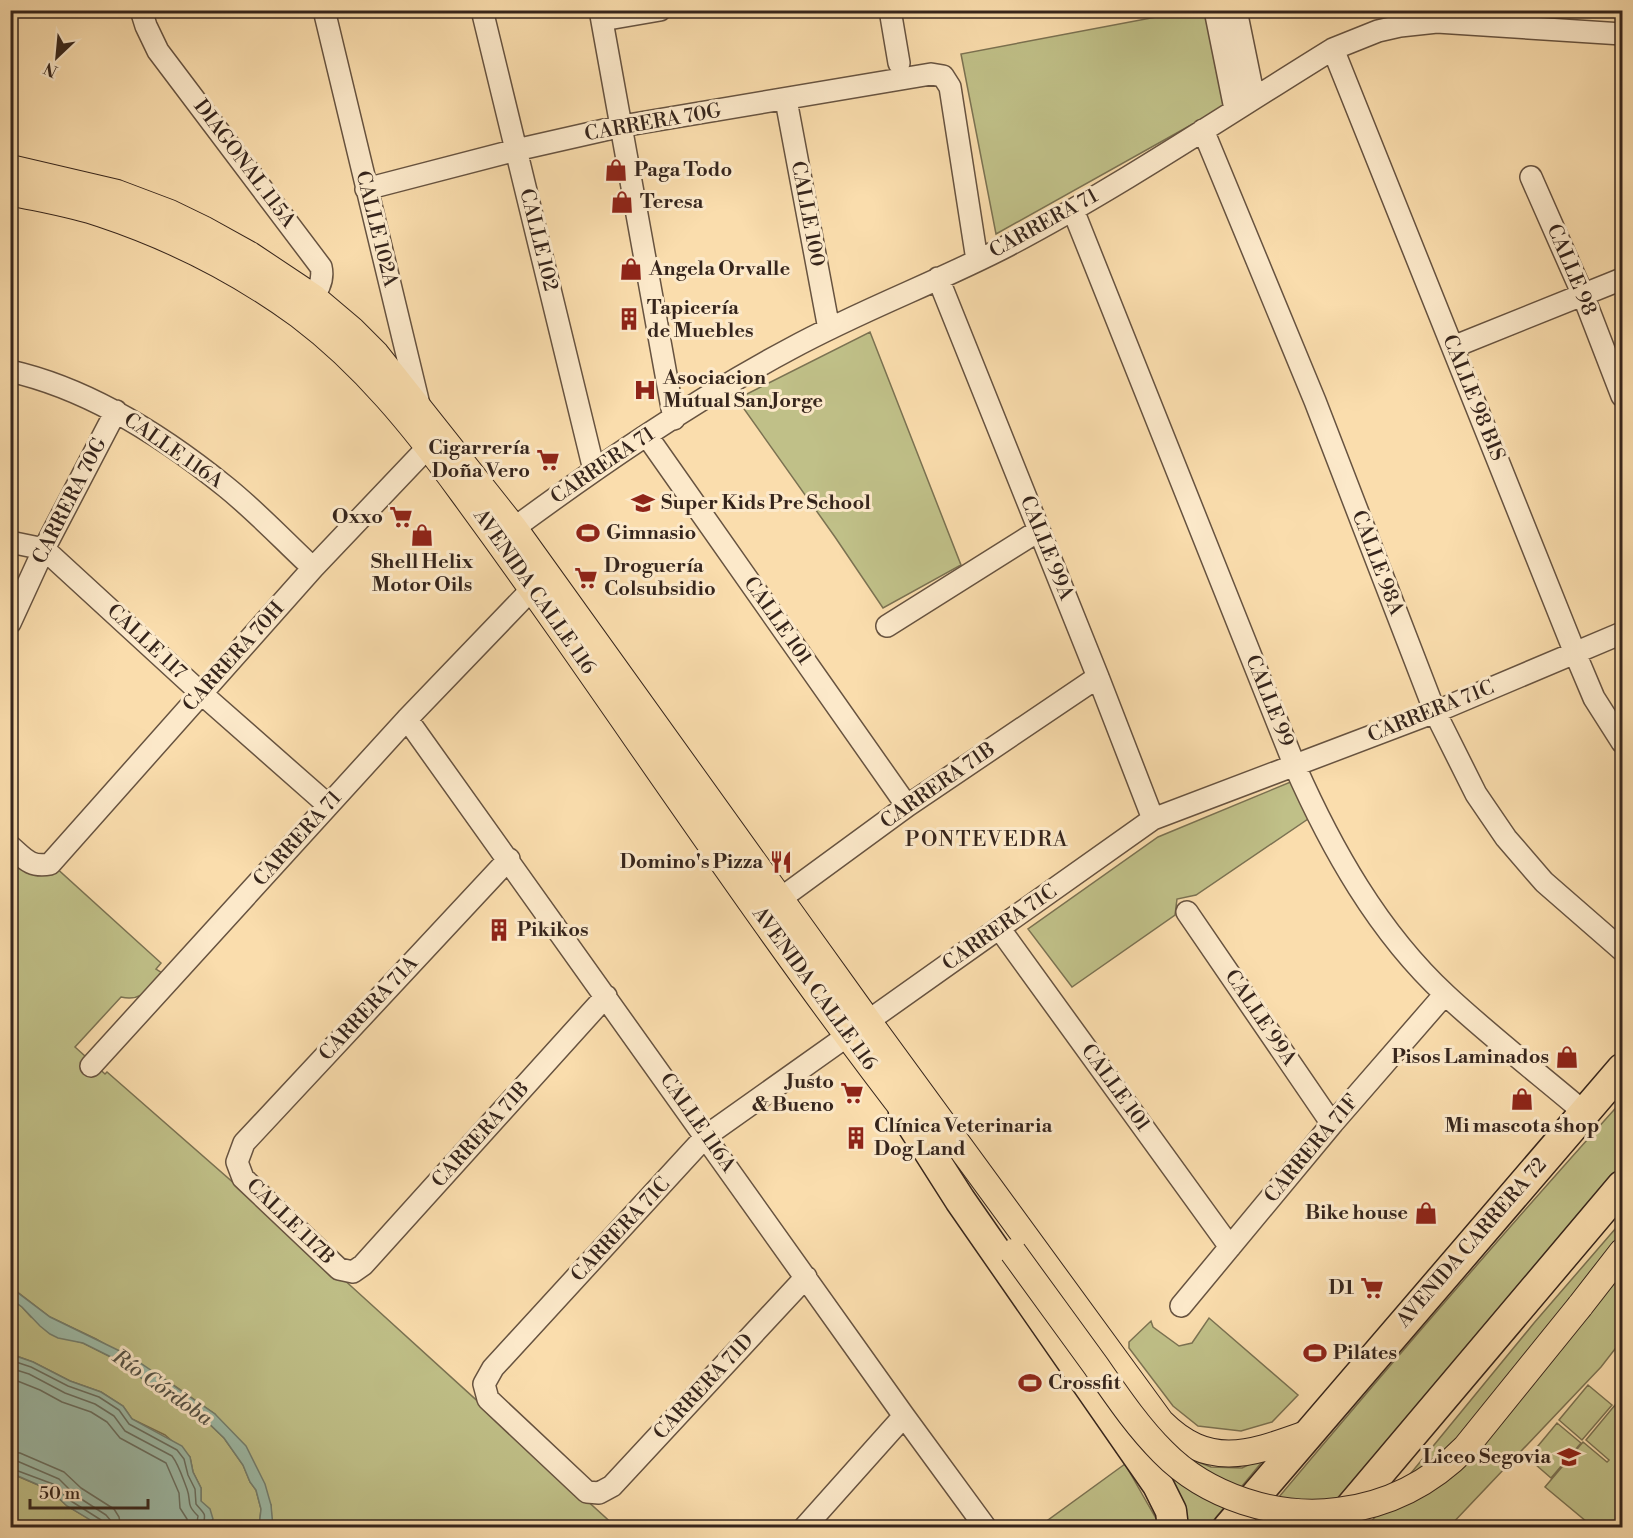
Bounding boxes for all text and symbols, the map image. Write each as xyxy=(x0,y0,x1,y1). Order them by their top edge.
north arrow xyxy=(27,27,87,87)
text: N xyxy=(40,58,61,81)
street label: DIAGONAL 115A xyxy=(188,95,301,234)
street label: CARRERA 70G xyxy=(583,99,724,147)
shop icon: Paga Todo xyxy=(603,157,629,183)
place label: Paga Todo xyxy=(634,158,732,183)
street label: CALLE 100 xyxy=(785,159,829,269)
street label: CALLE 102A xyxy=(350,168,403,291)
street label: CARRERA 71 xyxy=(985,184,1103,264)
street label: CALLE 102 xyxy=(513,186,563,294)
shop icon: Teresa xyxy=(609,189,635,215)
place label: Teresa xyxy=(640,190,703,215)
street label: CALLE 98 xyxy=(1541,221,1601,319)
shop icon: Angela Orvalle xyxy=(618,256,644,282)
place label: Angela Orvalle xyxy=(648,257,790,282)
place label: Tapicería de Muebles xyxy=(647,296,754,344)
building icon: Tapicería de Muebles xyxy=(616,306,642,332)
street label: CALLE 98 BIS xyxy=(1436,331,1510,465)
place label: Asociacion Mutual San Jorge xyxy=(662,366,823,414)
hospital icon: Asociacion Mutual San Jorge xyxy=(632,377,658,403)
street label: CALLE 116A xyxy=(119,408,228,495)
street label: CARRERA 71 xyxy=(546,422,660,510)
street label: CARRERA 70G xyxy=(27,433,113,568)
place label: Cigarrería Doña Vero xyxy=(428,436,530,484)
supermarket icon: Cigarrería Doña Vero xyxy=(535,447,561,473)
school or university icon: Super Kids Pre School xyxy=(630,490,656,516)
place label: Super Kids Pre School xyxy=(661,491,871,516)
street label: CALLE 99A xyxy=(1014,492,1079,605)
supermarket icon: Oxxo xyxy=(388,504,414,530)
street label: AVENIDA CALLE 116 xyxy=(467,504,600,679)
place label: Oxxo xyxy=(332,505,383,530)
street label: CALLE 98A xyxy=(1346,507,1409,620)
sports icon: Gimnasio xyxy=(575,520,601,546)
place label: Gimnasio xyxy=(606,521,696,546)
shop icon: Shell Helix Motor Oils xyxy=(409,522,435,548)
place label: Shell Helix Motor Oils xyxy=(371,550,474,598)
place label: Droguería Colsubsidio xyxy=(604,554,716,602)
supermarket icon: Droguería Colsubsidio xyxy=(573,565,599,591)
street label: CALLE 101 xyxy=(738,572,817,670)
street label: CARRERA 70H xyxy=(178,597,290,717)
street label: CALLE 117 xyxy=(101,599,191,685)
street label: CALLE 99 xyxy=(1239,651,1299,751)
street label: CARRERA 71C xyxy=(1364,675,1498,749)
street label: CARRERA 71B xyxy=(876,737,1000,835)
street label: CARRERA 71 xyxy=(248,786,348,892)
district label: PONTEVEDRA xyxy=(905,827,1069,853)
restaurant icon: Domino's Pizza xyxy=(768,849,794,875)
place label: Domino's Pizza xyxy=(620,850,763,875)
street label: CARRERA 71C xyxy=(938,879,1062,977)
street label: AVENIDA CALLE 116 xyxy=(746,902,882,1076)
building icon: Pikikos xyxy=(486,917,512,943)
place label: Pikikos xyxy=(517,918,589,943)
street label: CARRERA 71A xyxy=(314,951,425,1067)
street label: CALLE 99A xyxy=(1219,965,1302,1072)
street label: CALLE 101 xyxy=(1075,1040,1155,1137)
shop icon: Pisos Laminados xyxy=(1554,1044,1580,1070)
place label: Pisos Laminados xyxy=(1391,1045,1549,1070)
street label: CALLE 116A xyxy=(654,1069,741,1178)
place label: Justo & Bueno xyxy=(752,1070,834,1118)
street label: CARRERA 71B xyxy=(427,1077,535,1193)
supermarket icon: Justo & Bueno xyxy=(839,1080,865,1106)
shop icon: Mi mascota shop xyxy=(1509,1086,1535,1112)
street label: CARRERA 71F xyxy=(1260,1090,1364,1208)
place label: Clínica Veterinaria Dog Land xyxy=(874,1114,1052,1162)
place label: Mi mascota shop xyxy=(1445,1114,1599,1139)
building icon: Clínica Veterinaria Dog Land xyxy=(843,1125,869,1151)
street label: AVENIDA CARRERA 72 xyxy=(1391,1153,1552,1334)
street label: CARRERA 71C xyxy=(566,1172,676,1288)
street label: CALLE 117B xyxy=(241,1174,339,1270)
shop icon: Bike house xyxy=(1413,1200,1439,1226)
place label: Bike house xyxy=(1305,1201,1408,1226)
supermarket icon: D1 xyxy=(1359,1275,1385,1301)
place label: D1 xyxy=(1328,1276,1354,1301)
street label: CARRERA 71D xyxy=(649,1329,759,1445)
sports icon: Pilates xyxy=(1302,1340,1328,1366)
place label: Pilates xyxy=(1333,1341,1397,1366)
water label: Río Córdoba xyxy=(106,1344,217,1432)
sports icon: Crossfit xyxy=(1017,1370,1043,1396)
place label: Crossfit xyxy=(1048,1371,1121,1396)
school or university icon: Liceo Segovia xyxy=(1556,1444,1582,1470)
place label: Liceo Segovia xyxy=(1423,1445,1551,1470)
scale bar xyxy=(30,1472,148,1510)
text: 50 m xyxy=(39,1482,81,1505)

